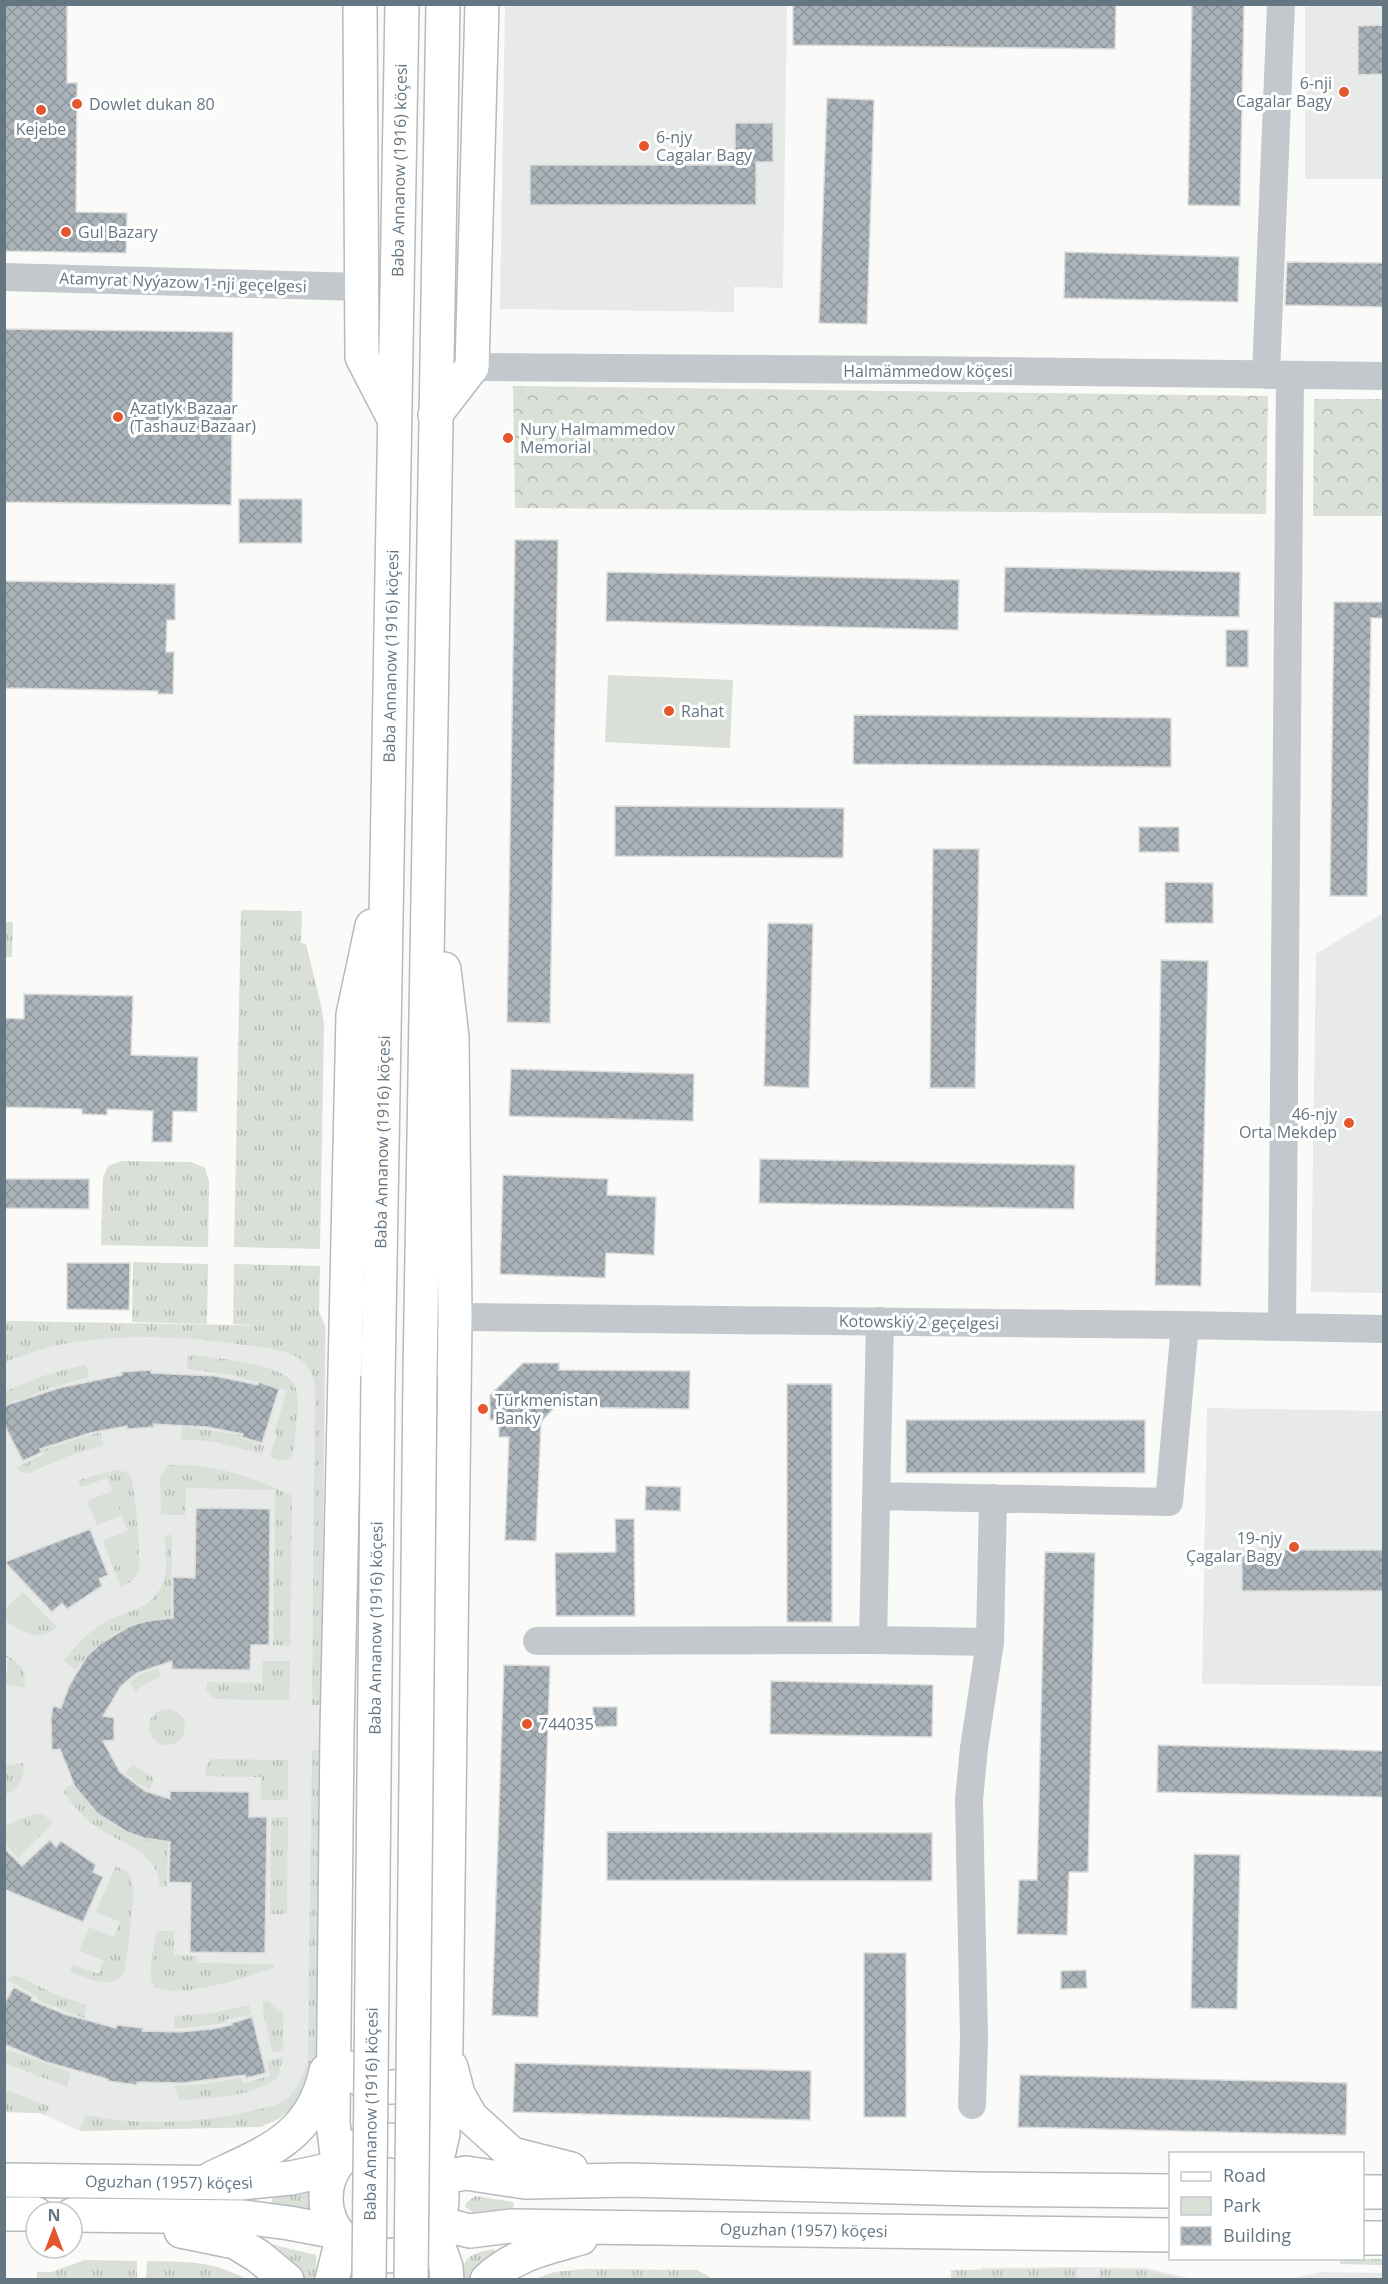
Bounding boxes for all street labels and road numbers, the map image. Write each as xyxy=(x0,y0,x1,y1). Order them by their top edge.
street label: Baba Annanow (1916) köçesi xyxy=(386,63,412,277)
street label: Atamyrat Nyýazow 1-nji geçelgesi xyxy=(59,267,307,297)
street label: Halmämmedow köçesi xyxy=(843,360,1013,382)
street label: Baba Annanow (1916) köçesi xyxy=(378,549,403,763)
street label: Baba Annanow (1916) köçesi xyxy=(369,1035,395,1249)
street label: Kotowskiý 2 geçelgesi xyxy=(839,1310,999,1334)
street label: Baba Annanow (1916) köçesi xyxy=(363,1521,388,1735)
street label: Baba Annanow (1916) köçesi xyxy=(359,2007,383,2221)
street label: Oguzhan (1957) köçesi xyxy=(85,2170,254,2194)
street label: Oguzhan (1957) köçesi xyxy=(720,2218,888,2242)

